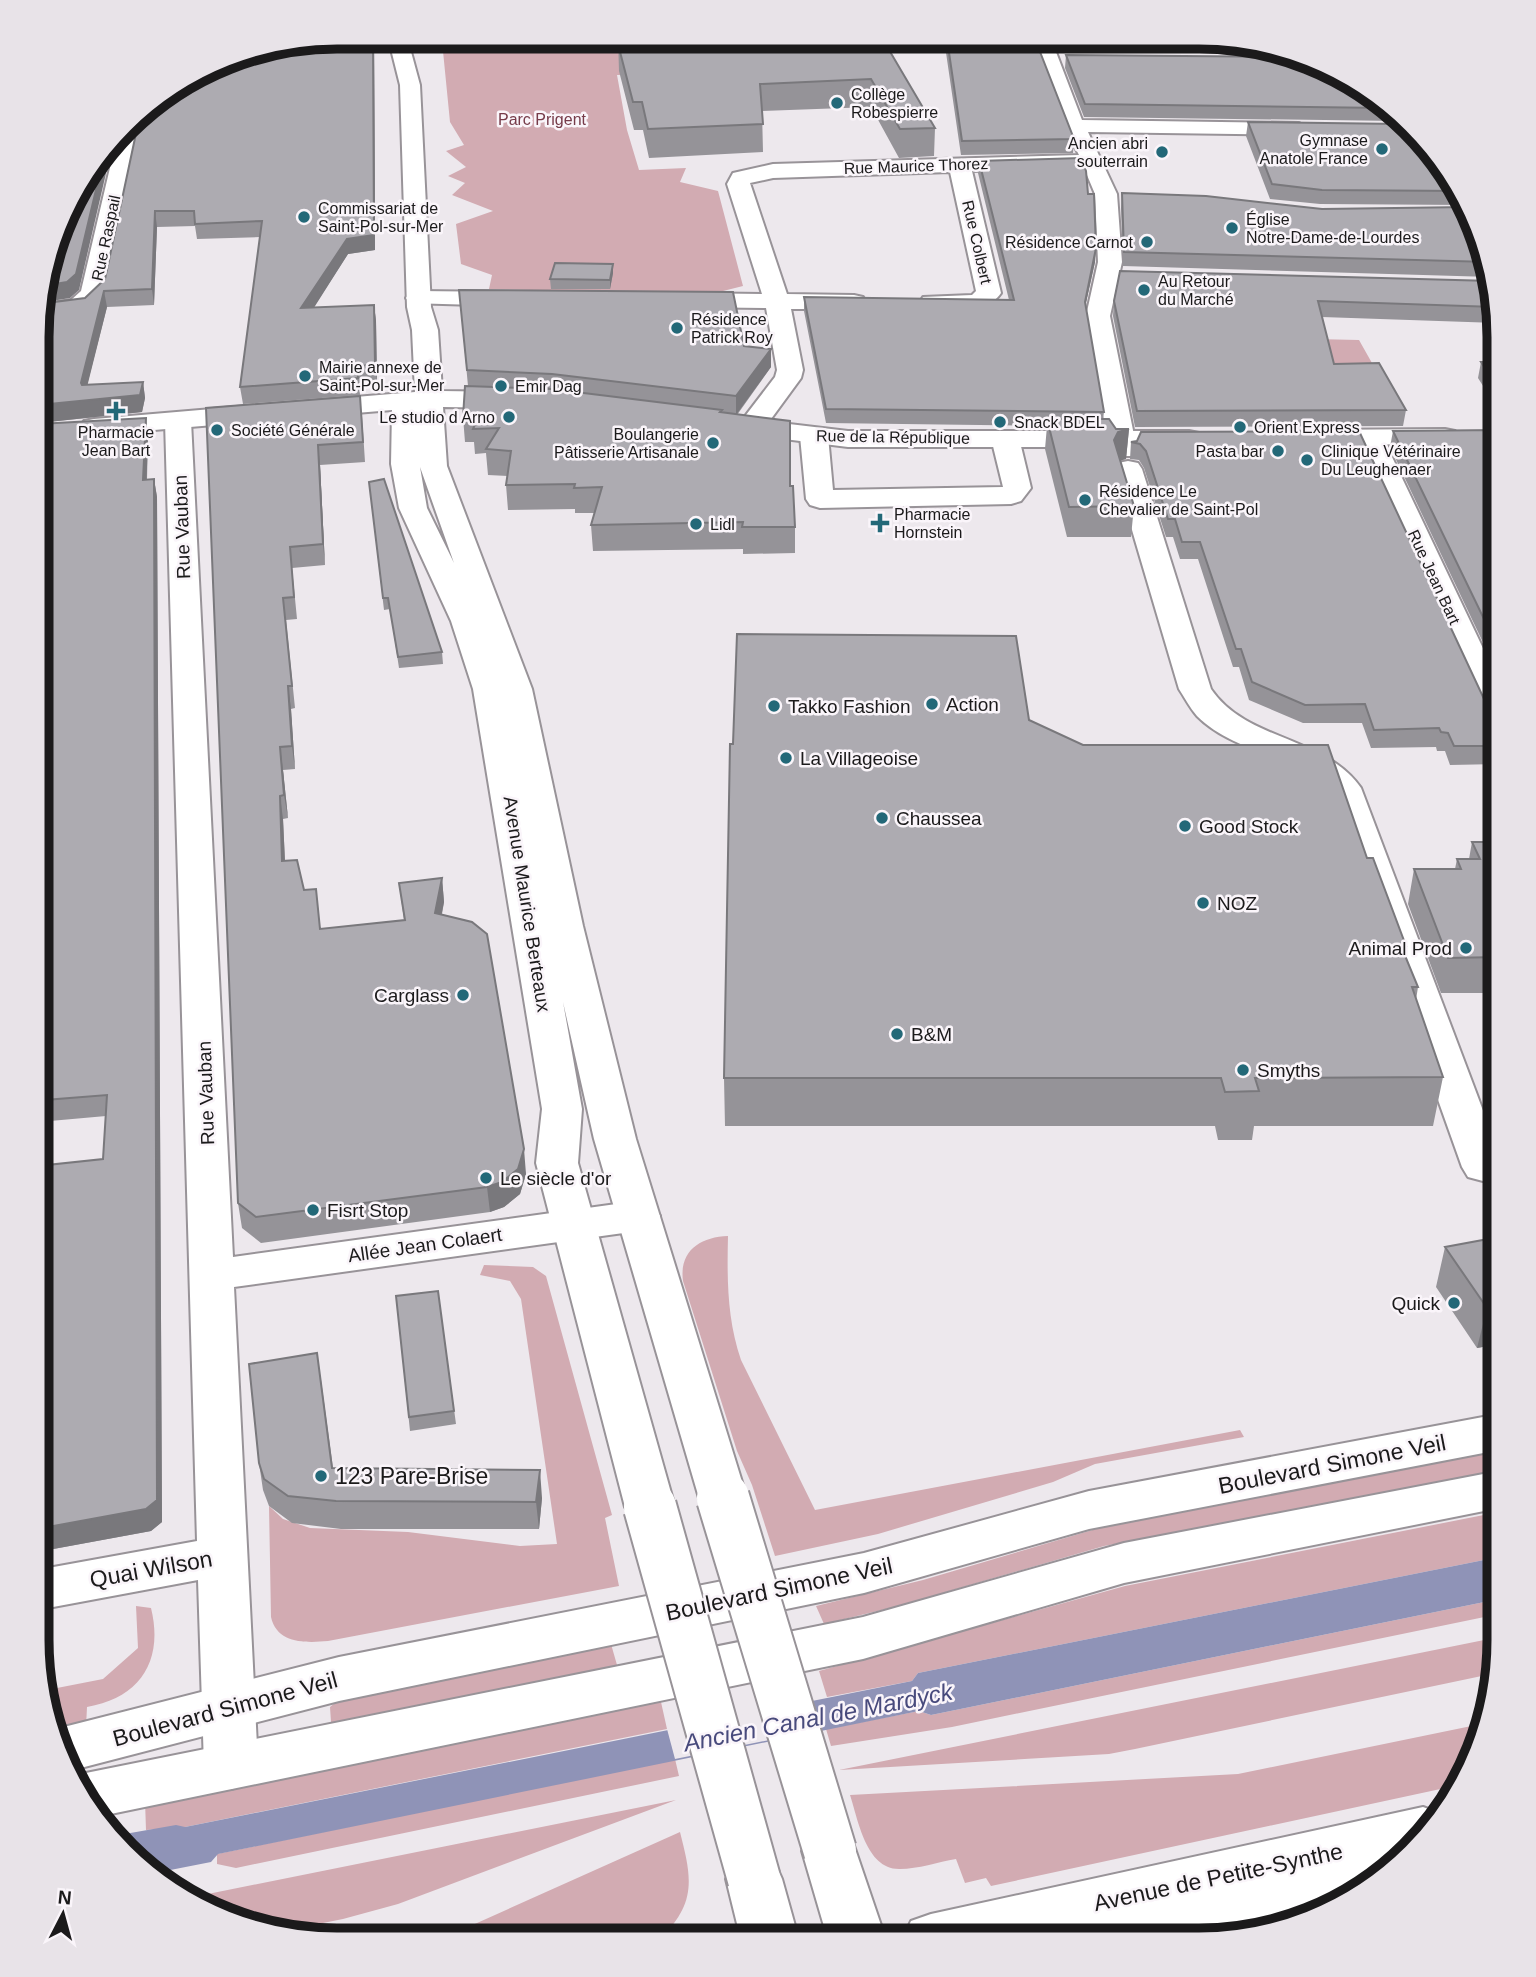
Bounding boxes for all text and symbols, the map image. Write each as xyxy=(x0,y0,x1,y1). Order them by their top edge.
place label: Collège Robespierre xyxy=(851,86,938,121)
marker: Collège Robespierre xyxy=(829,95,845,111)
park label: Parc Prigent xyxy=(498,111,587,128)
place label: Gymnase Anatole France xyxy=(1259,132,1368,167)
place label: Ancien abri souterrain xyxy=(1068,135,1148,170)
marker: Gymnase Anatole France xyxy=(1374,141,1390,157)
marker: Ancien abri souterrain xyxy=(1154,144,1170,160)
street label: Rue Maurice Thorez xyxy=(843,155,989,177)
street label: Rue Raspail xyxy=(89,194,123,282)
street label: Rue Colbert xyxy=(959,198,995,286)
place label: Commissariat de Saint-Pol-sur-Mer xyxy=(318,200,444,235)
marker: Commissariat de Saint-Pol-sur-Mer xyxy=(296,209,312,225)
place label: Église Notre-Dame-de-Lourdes xyxy=(1246,210,1419,246)
marker: Église Notre-Dame-de-Lourdes xyxy=(1224,220,1240,236)
place label: Résidence Carnot xyxy=(1005,234,1134,251)
marker: Résidence Carnot xyxy=(1139,234,1155,250)
place label: Au Retour du Marché xyxy=(1158,273,1234,308)
marker: Au Retour du Marché xyxy=(1136,282,1152,298)
place label: Résidence Patrick Roy xyxy=(691,311,773,346)
marker: Résidence Patrick Roy xyxy=(669,320,685,336)
place label: Mairie annexe de Saint-Pol-sur-Mer xyxy=(319,359,445,394)
marker: Mairie annexe de Saint-Pol-sur-Mer xyxy=(297,368,313,384)
marker: Emir Dag xyxy=(493,378,509,394)
place label: Emir Dag xyxy=(515,378,582,395)
marker: Pharmacie Jean Bart xyxy=(108,403,124,419)
place label: Le studio d Arno xyxy=(379,409,495,426)
marker: Le studio d Arno xyxy=(501,409,517,425)
marker: Snack BDEL xyxy=(992,414,1008,430)
place label: Snack BDEL xyxy=(1014,414,1105,431)
marker: Orient Express xyxy=(1232,419,1248,435)
place label: Orient Express xyxy=(1254,419,1360,436)
marker: Société Générale xyxy=(209,422,225,438)
place label: Société Générale xyxy=(231,422,355,439)
place label: Pharmacie Jean Bart xyxy=(78,424,154,459)
place label: Boulangerie Pâtisserie Artisanale xyxy=(554,426,699,461)
street label: Rue de la République xyxy=(816,427,970,447)
marker: Boulangerie Pâtisserie Artisanale xyxy=(705,435,721,451)
place label: Pasta bar xyxy=(1196,443,1265,460)
marker: Pasta bar xyxy=(1270,443,1286,459)
place label: Clinique Vétérinaire Du Leughenaer xyxy=(1321,443,1461,478)
marker: Clinique Vétérinaire Du Leughenaer xyxy=(1299,452,1315,468)
street label: Rue Vauban xyxy=(170,475,194,579)
place label: Résidence Le Chevalier de Saint-Pol xyxy=(1099,483,1258,518)
marker: Résidence Le Chevalier de Saint-Pol xyxy=(1077,492,1093,508)
place label: Pharmacie Hornstein xyxy=(894,506,971,541)
marker: Pharmacie Hornstein xyxy=(872,515,888,531)
marker: Lidl xyxy=(688,516,704,532)
place label: Lidl xyxy=(710,516,735,533)
street label: Rue Jean Bart xyxy=(1405,527,1464,627)
place label: Action xyxy=(946,694,999,715)
place label: Takko Fashion xyxy=(788,696,911,717)
marker: Action xyxy=(924,696,940,712)
marker: Takko Fashion xyxy=(766,698,782,714)
place label: La Villageoise xyxy=(800,748,918,769)
marker: La Villageoise xyxy=(778,750,794,766)
street label: Avenue Maurice Berteaux xyxy=(500,795,555,1014)
place label: Chaussea xyxy=(896,808,982,829)
marker: Chaussea xyxy=(874,810,890,826)
place label: Good Stock xyxy=(1199,816,1299,837)
marker: Good Stock xyxy=(1177,818,1193,834)
place label: NOZ xyxy=(1217,893,1258,914)
marker: NOZ xyxy=(1195,895,1211,911)
place label: Animal Prod xyxy=(1349,938,1452,959)
marker: Animal Prod xyxy=(1458,940,1474,956)
place label: Carglass xyxy=(374,985,449,1006)
marker: Carglass xyxy=(455,987,471,1003)
place label: B&M xyxy=(911,1024,952,1045)
marker: B&M xyxy=(889,1026,905,1042)
street label: Rue Vauban xyxy=(194,1041,218,1145)
place label: Smyths xyxy=(1257,1060,1320,1081)
marker: Smyths xyxy=(1235,1062,1251,1078)
place label: Le siècle d'or xyxy=(500,1168,612,1189)
marker: Le siècle d'or xyxy=(478,1170,494,1186)
place label: Fisrt Stop xyxy=(327,1200,408,1221)
marker: Fisrt Stop xyxy=(305,1202,321,1218)
street label: Allée Jean Colaert xyxy=(347,1224,504,1266)
place label: Quick xyxy=(1391,1293,1440,1314)
marker: Quick xyxy=(1446,1295,1462,1311)
street label: Boulevard Simone Veil xyxy=(1216,1429,1448,1499)
place label: 123 Pare-Brise xyxy=(335,1463,488,1489)
marker: 123 Pare-Brise xyxy=(313,1468,329,1484)
street label: Quai Wilson xyxy=(88,1545,214,1593)
street label: Boulevard Simone Veil xyxy=(663,1552,895,1626)
street label: Boulevard Simone Veil xyxy=(110,1666,340,1752)
water label: Ancien Canal de Mardyck xyxy=(679,1677,957,1757)
street label: Avenue de Petite-Synthe xyxy=(1091,1838,1345,1916)
north arrow xyxy=(28,1879,98,1949)
text: N xyxy=(57,1886,73,1909)

